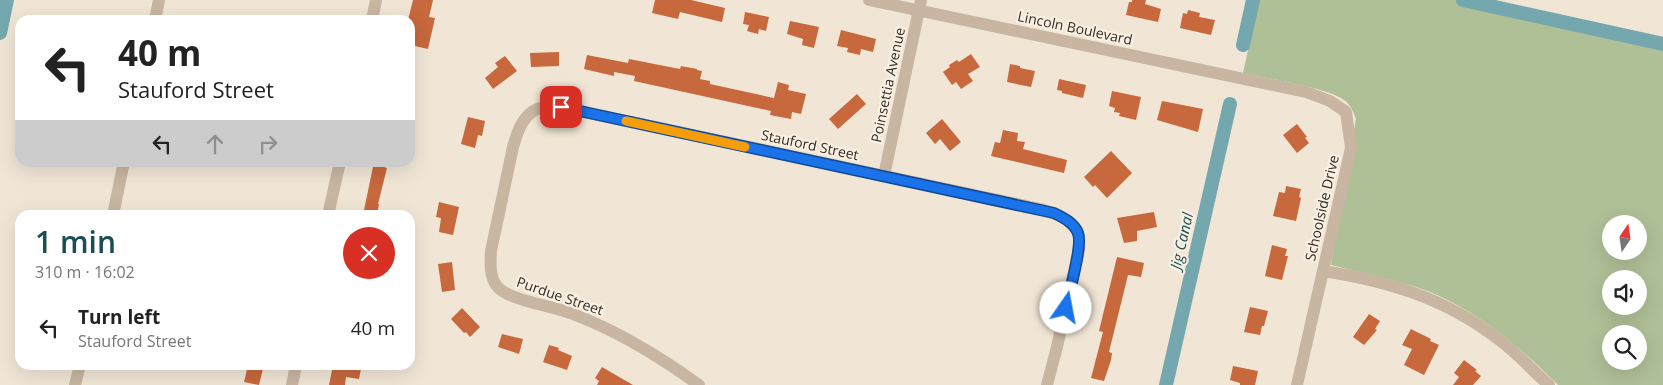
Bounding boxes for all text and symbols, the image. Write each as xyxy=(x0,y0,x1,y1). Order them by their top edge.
street label: Lincoln Boulevard xyxy=(1016,6,1134,49)
street label: Poinsettia Avenue xyxy=(866,25,909,144)
text: 40 m xyxy=(118,29,201,76)
icon: left xyxy=(35,35,100,100)
text: Stauford Street xyxy=(118,74,274,104)
pin xyxy=(540,86,582,128)
icon: arrive xyxy=(547,93,575,121)
street label: Stauford Street xyxy=(760,125,861,164)
icon: left xyxy=(148,130,176,158)
icon: ahead xyxy=(201,130,229,158)
icon: right xyxy=(254,130,282,158)
street label: Schoolside Drive xyxy=(1300,153,1343,263)
water label: Jig Canal xyxy=(1164,209,1198,274)
north arrow xyxy=(1602,215,1648,260)
map controls xyxy=(1602,215,1647,370)
text: 1 min xyxy=(35,221,116,262)
button: close xyxy=(343,227,395,279)
text: 310 m · 16:02 xyxy=(35,261,135,283)
button: sound xyxy=(1602,270,1647,315)
street label: Purdue Street xyxy=(514,272,606,319)
position arrow xyxy=(1039,281,1091,333)
text: Turn left xyxy=(78,304,160,330)
icon: left xyxy=(35,314,63,342)
text: 40 m xyxy=(351,315,395,341)
button: search xyxy=(1602,325,1647,370)
text: Stauford Street xyxy=(78,330,191,352)

